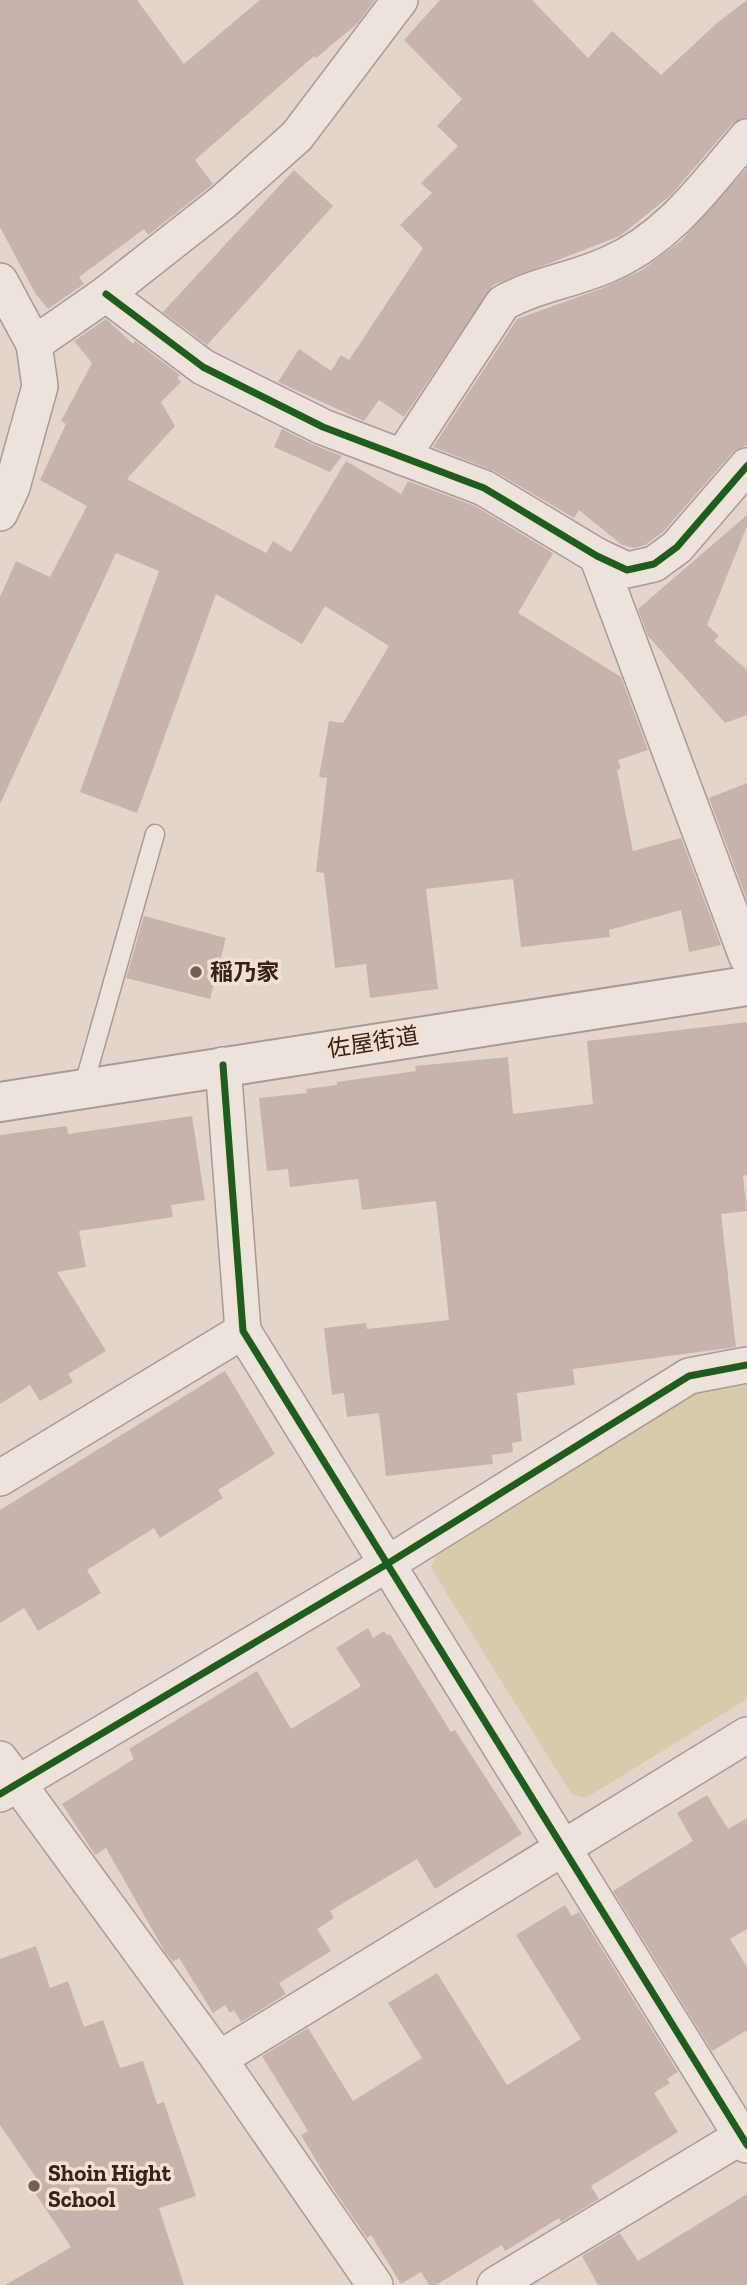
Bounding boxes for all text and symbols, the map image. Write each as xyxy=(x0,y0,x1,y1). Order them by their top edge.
place label: 稲乃家 xyxy=(210,958,279,986)
marker: 稲乃家 xyxy=(188,964,204,980)
street label: 佐屋街道 xyxy=(325,1021,421,1063)
place label: Shoin Hight School xyxy=(48,2159,172,2213)
marker: Shoin Hight School xyxy=(26,2178,42,2194)

